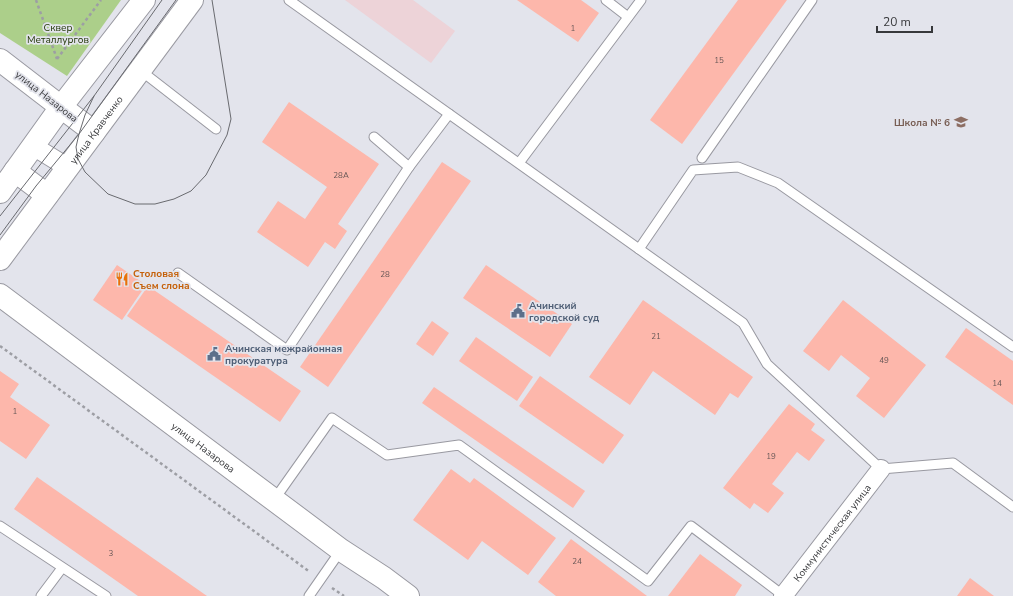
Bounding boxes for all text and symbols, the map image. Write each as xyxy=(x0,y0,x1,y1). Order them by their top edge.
scale bar xyxy=(877,8,932,34)
text: 20 m xyxy=(883,14,911,30)
park label: Сквер Металлургов xyxy=(27,21,89,47)
house number: 1 xyxy=(571,23,576,34)
house number: 15 xyxy=(714,55,724,66)
street label: улица Назарова xyxy=(12,68,81,126)
street label: улица Кравченко xyxy=(67,93,127,167)
school or university icon: Школа № 6 xyxy=(953,114,969,130)
place label: Школа № 6 xyxy=(894,116,950,130)
house number: 28А xyxy=(333,170,349,181)
place label: Столовая Съем слона xyxy=(133,267,190,293)
house number: 28 xyxy=(380,269,390,280)
restaurant icon: Столовая Съем слона xyxy=(114,271,130,287)
place label: Ачинский городской суд xyxy=(529,299,599,325)
public building icon: Ачинский городской суд xyxy=(510,303,526,319)
house number: 21 xyxy=(651,331,661,342)
place label: Ачинская межрайонная прокуратура xyxy=(225,342,342,368)
public building icon: Ачинская межрайонная прокуратура xyxy=(206,346,222,362)
house number: 49 xyxy=(879,355,889,366)
house number: 14 xyxy=(992,378,1002,389)
house number: 1 xyxy=(13,406,18,417)
street label: улица Назарова xyxy=(168,419,238,476)
house number: 19 xyxy=(766,451,776,462)
street label: Коммунистическая улица xyxy=(791,482,875,585)
house number: 3 xyxy=(109,548,114,559)
house number: 24 xyxy=(572,556,582,567)

